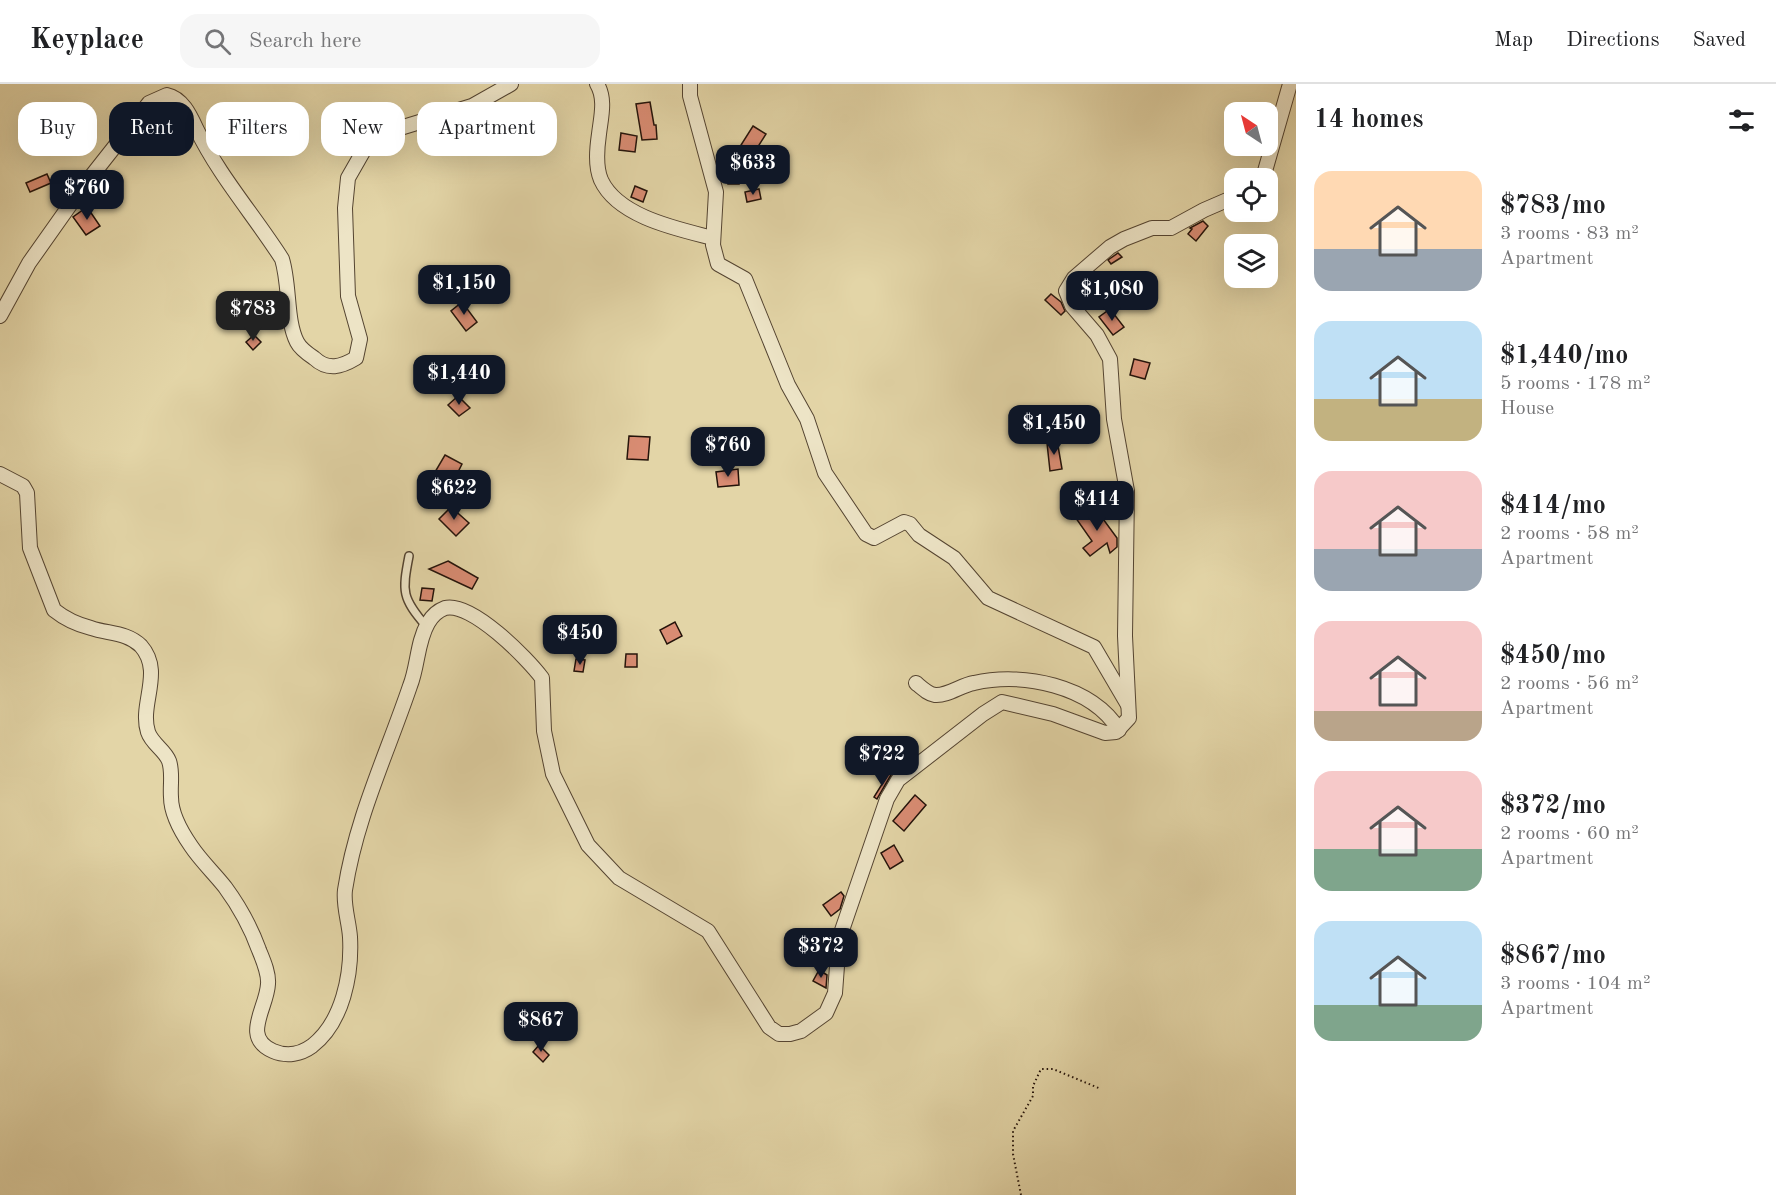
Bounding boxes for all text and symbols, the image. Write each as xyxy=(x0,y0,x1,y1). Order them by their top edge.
search box xyxy=(180,14,600,68)
icon: search xyxy=(201,25,234,58)
text: Keyplace xyxy=(30,27,144,55)
text: Search here xyxy=(249,30,361,52)
text: Map xyxy=(1494,30,1533,51)
text: Directions xyxy=(1566,30,1660,51)
text: Saved xyxy=(1693,30,1746,51)
chip: Buy xyxy=(18,102,97,156)
chip: Rent xyxy=(109,102,194,156)
chip: Filters xyxy=(206,102,309,156)
chip: New xyxy=(321,102,405,156)
chip: Apartment xyxy=(417,102,557,156)
north arrow xyxy=(1224,102,1278,156)
map controls xyxy=(1224,102,1278,288)
icon: filters xyxy=(1725,104,1758,137)
text: 14 homes xyxy=(1314,107,1423,133)
pin: $633 xyxy=(717,145,789,196)
text: $633 xyxy=(730,154,776,174)
button: locate xyxy=(1224,168,1278,222)
pin: $760 xyxy=(51,170,123,221)
text: $760 xyxy=(64,179,110,199)
text: $783/mo xyxy=(1500,193,1606,219)
icon: home xyxy=(1362,195,1434,267)
text: 3 rooms · 83 m² xyxy=(1500,224,1639,244)
button: layers xyxy=(1224,234,1278,288)
text: Apartment xyxy=(1500,249,1594,269)
pin: $1,150 xyxy=(415,265,513,316)
pin: $1,080 xyxy=(1063,271,1161,322)
text: $1,150 xyxy=(432,274,496,294)
text: $1,080 xyxy=(1080,280,1144,300)
pin: $783 xyxy=(217,291,289,342)
text: $783 xyxy=(230,300,276,320)
text: $1,440/mo xyxy=(1500,343,1628,369)
icon: home xyxy=(1362,345,1434,417)
pin: $1,440 xyxy=(410,355,508,406)
text: $1,440 xyxy=(427,364,491,384)
text: 5 rooms · 178 m² xyxy=(1500,374,1650,394)
text: House xyxy=(1500,399,1554,419)
pin: $1,450 xyxy=(1005,405,1103,456)
text: $1,450 xyxy=(1022,414,1086,434)
pin: $760 xyxy=(692,427,764,478)
text: $760 xyxy=(705,436,751,456)
pin: $622 xyxy=(418,470,490,521)
text: $622 xyxy=(431,479,477,499)
pin: $414 xyxy=(1061,481,1133,532)
text: $414 xyxy=(1074,490,1120,510)
text: $414/mo xyxy=(1500,493,1606,519)
icon: home xyxy=(1362,495,1434,567)
text: 2 rooms · 58 m² xyxy=(1500,524,1639,544)
text: Apartment xyxy=(1500,549,1594,569)
pin: $450 xyxy=(544,615,616,666)
text: $450 xyxy=(557,624,603,644)
text: $450/mo xyxy=(1500,643,1606,669)
icon: home xyxy=(1362,645,1434,717)
text: 2 rooms · 56 m² xyxy=(1500,674,1639,694)
text: Apartment xyxy=(1500,699,1594,719)
pin: $722 xyxy=(846,736,918,787)
text: $722 xyxy=(859,745,905,765)
text: $372/mo xyxy=(1500,793,1606,819)
icon: home xyxy=(1362,795,1434,867)
text: 2 rooms · 60 m² xyxy=(1500,824,1639,844)
text: Apartment xyxy=(1500,849,1594,869)
pin: $372 xyxy=(785,928,857,979)
text: $372 xyxy=(798,937,844,957)
text: $867/mo xyxy=(1500,943,1606,969)
icon: home xyxy=(1362,945,1434,1017)
text: 3 rooms · 104 m² xyxy=(1500,974,1650,994)
text: Apartment xyxy=(1500,999,1594,1019)
pin: $867 xyxy=(505,1002,577,1053)
text: $867 xyxy=(518,1011,564,1031)

